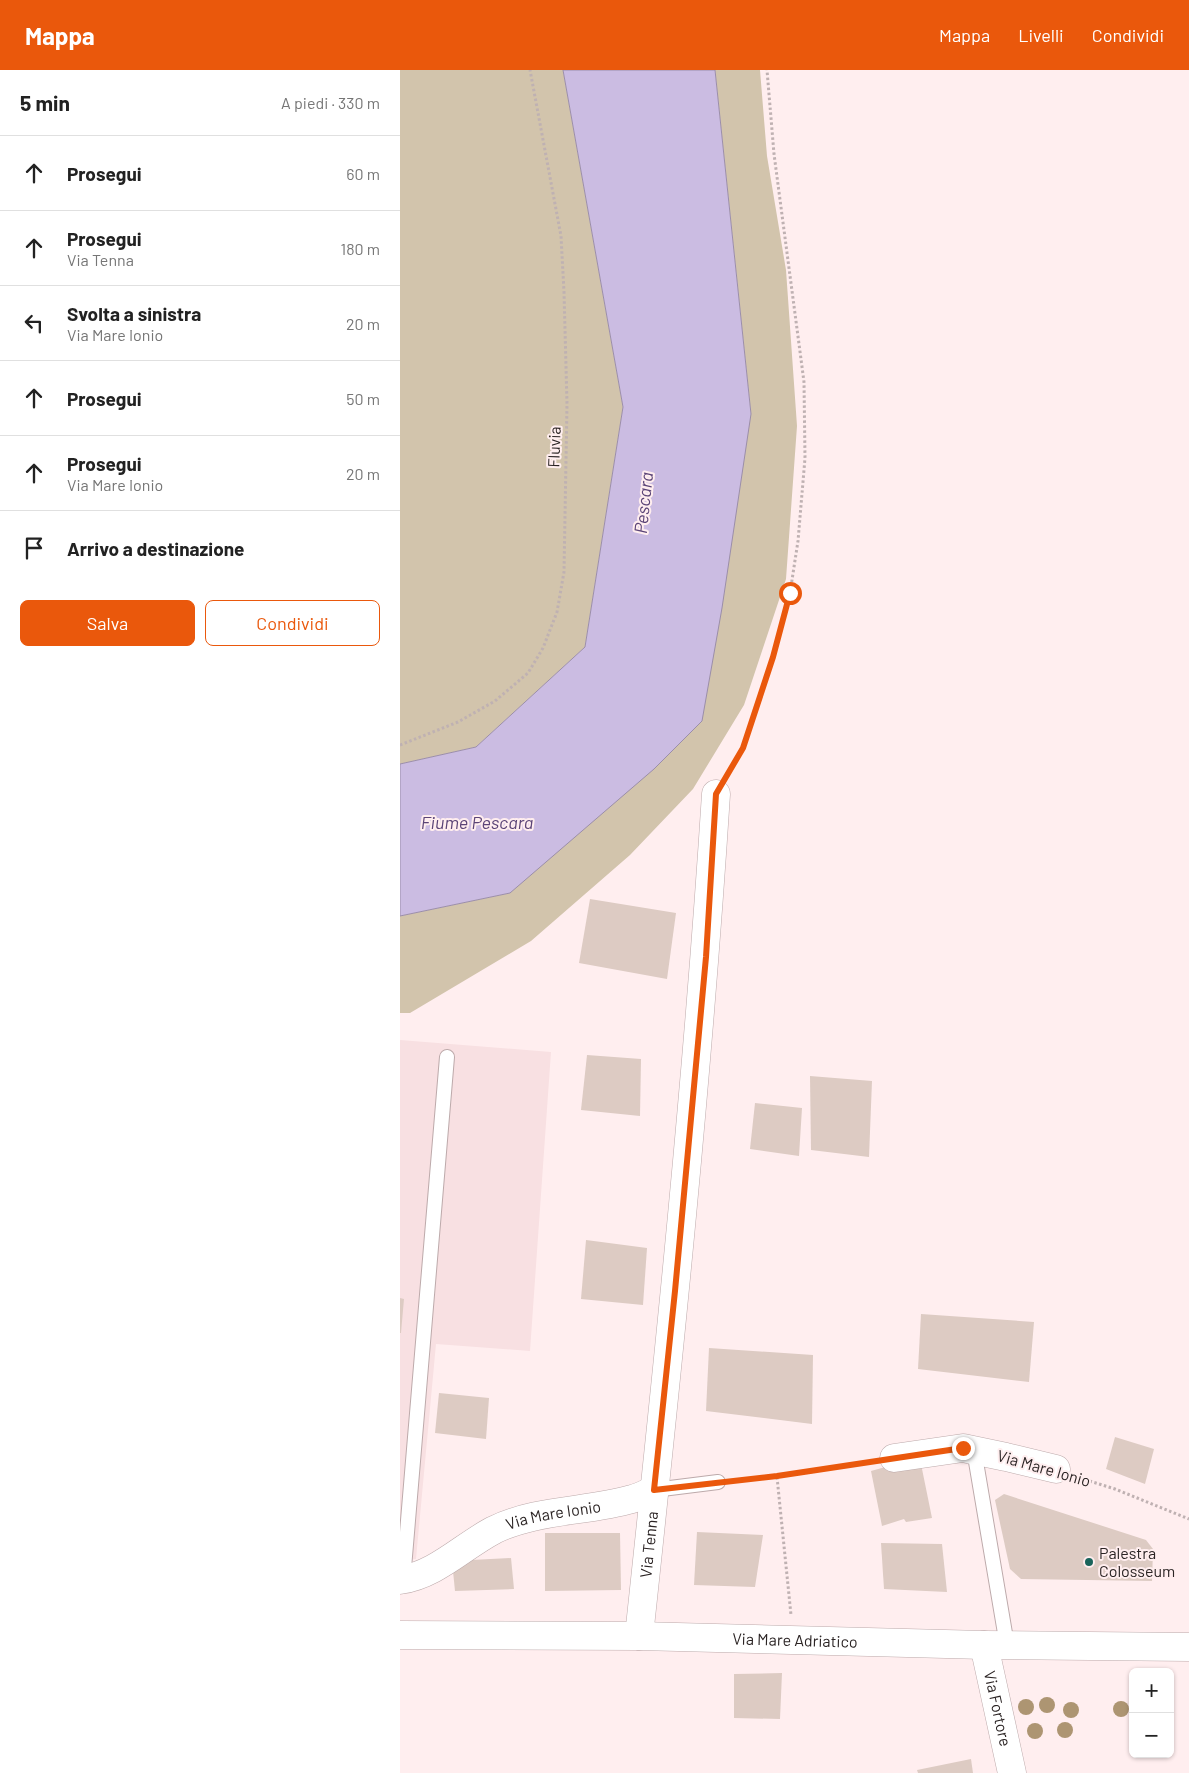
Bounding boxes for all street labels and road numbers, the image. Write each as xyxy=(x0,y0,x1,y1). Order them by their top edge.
street label: Fluvia xyxy=(543,426,564,468)
street label: Via Mare Ionio xyxy=(995,1445,1093,1490)
street label: Via Mare Ionio xyxy=(503,1496,602,1533)
street label: Via Tenna xyxy=(635,1510,661,1579)
street label: Via Mare Adriatico xyxy=(732,1628,858,1651)
street label: Via Fortore xyxy=(981,1669,1016,1748)

